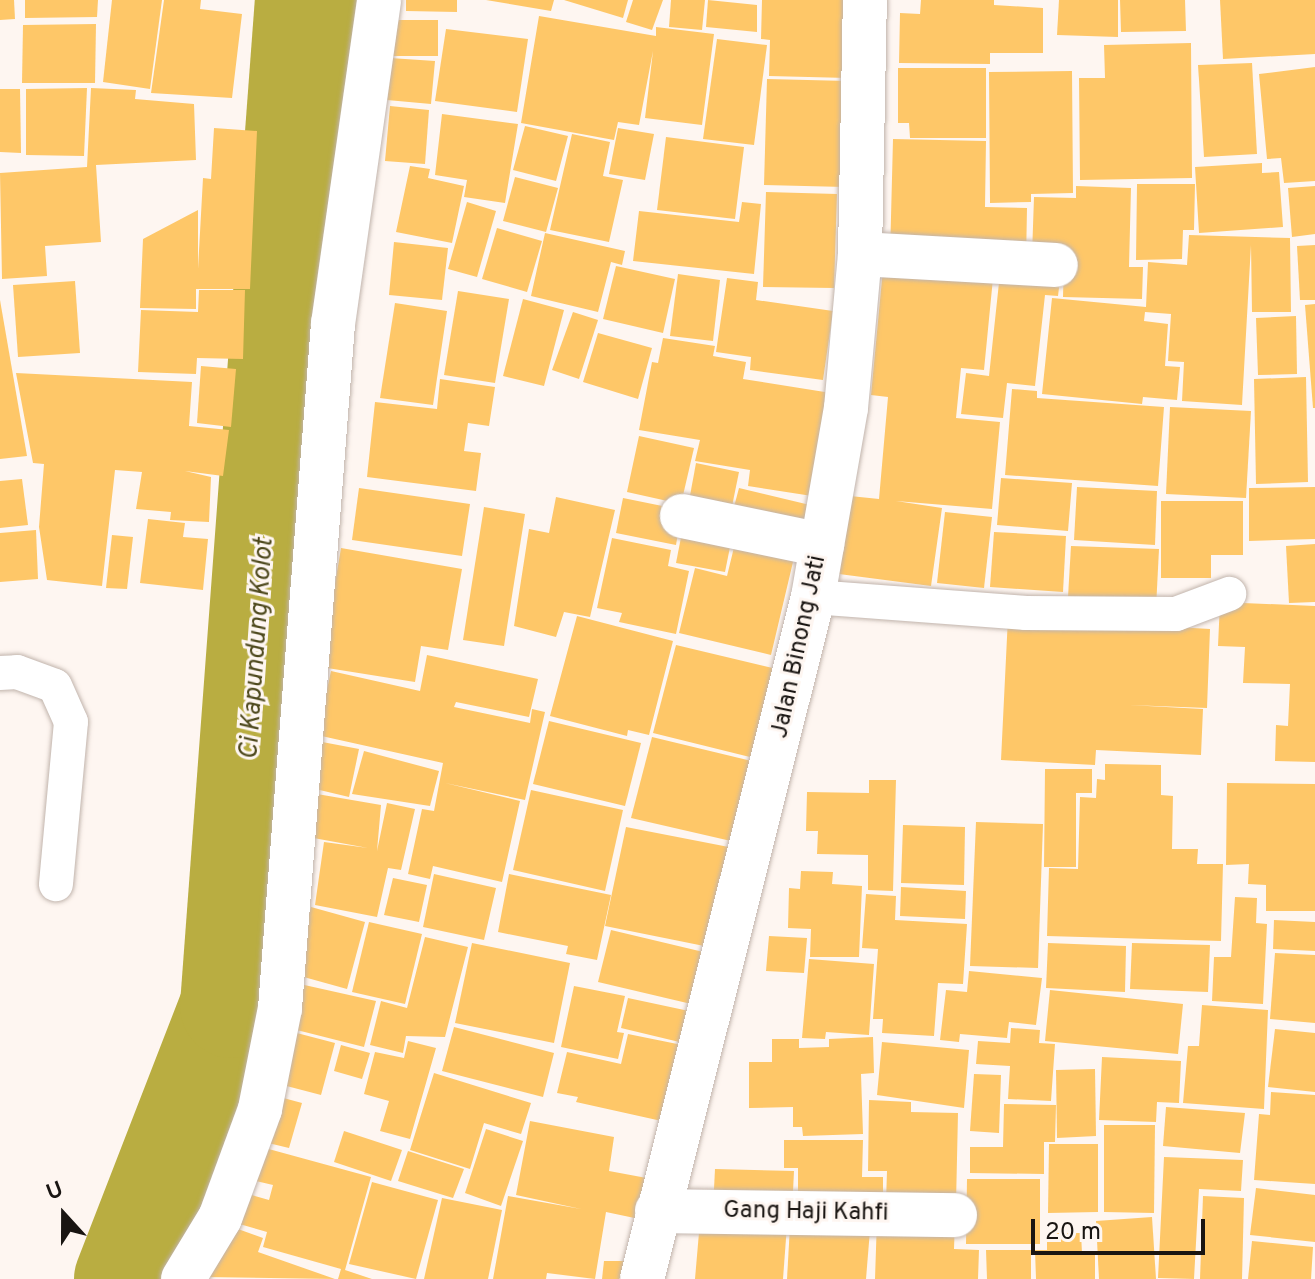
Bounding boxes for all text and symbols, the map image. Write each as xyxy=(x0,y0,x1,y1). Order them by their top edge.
water label: Ci Kapundung Kolot xyxy=(235,537,281,761)
street label: Jalan Binong Jati xyxy=(767,553,833,741)
north arrow xyxy=(24,1175,104,1255)
text: U xyxy=(43,1177,67,1208)
street label: Gang Haji Kahfi xyxy=(723,1197,889,1229)
scale bar xyxy=(1035,1203,1209,1253)
text: 20 m xyxy=(1045,1218,1101,1248)

